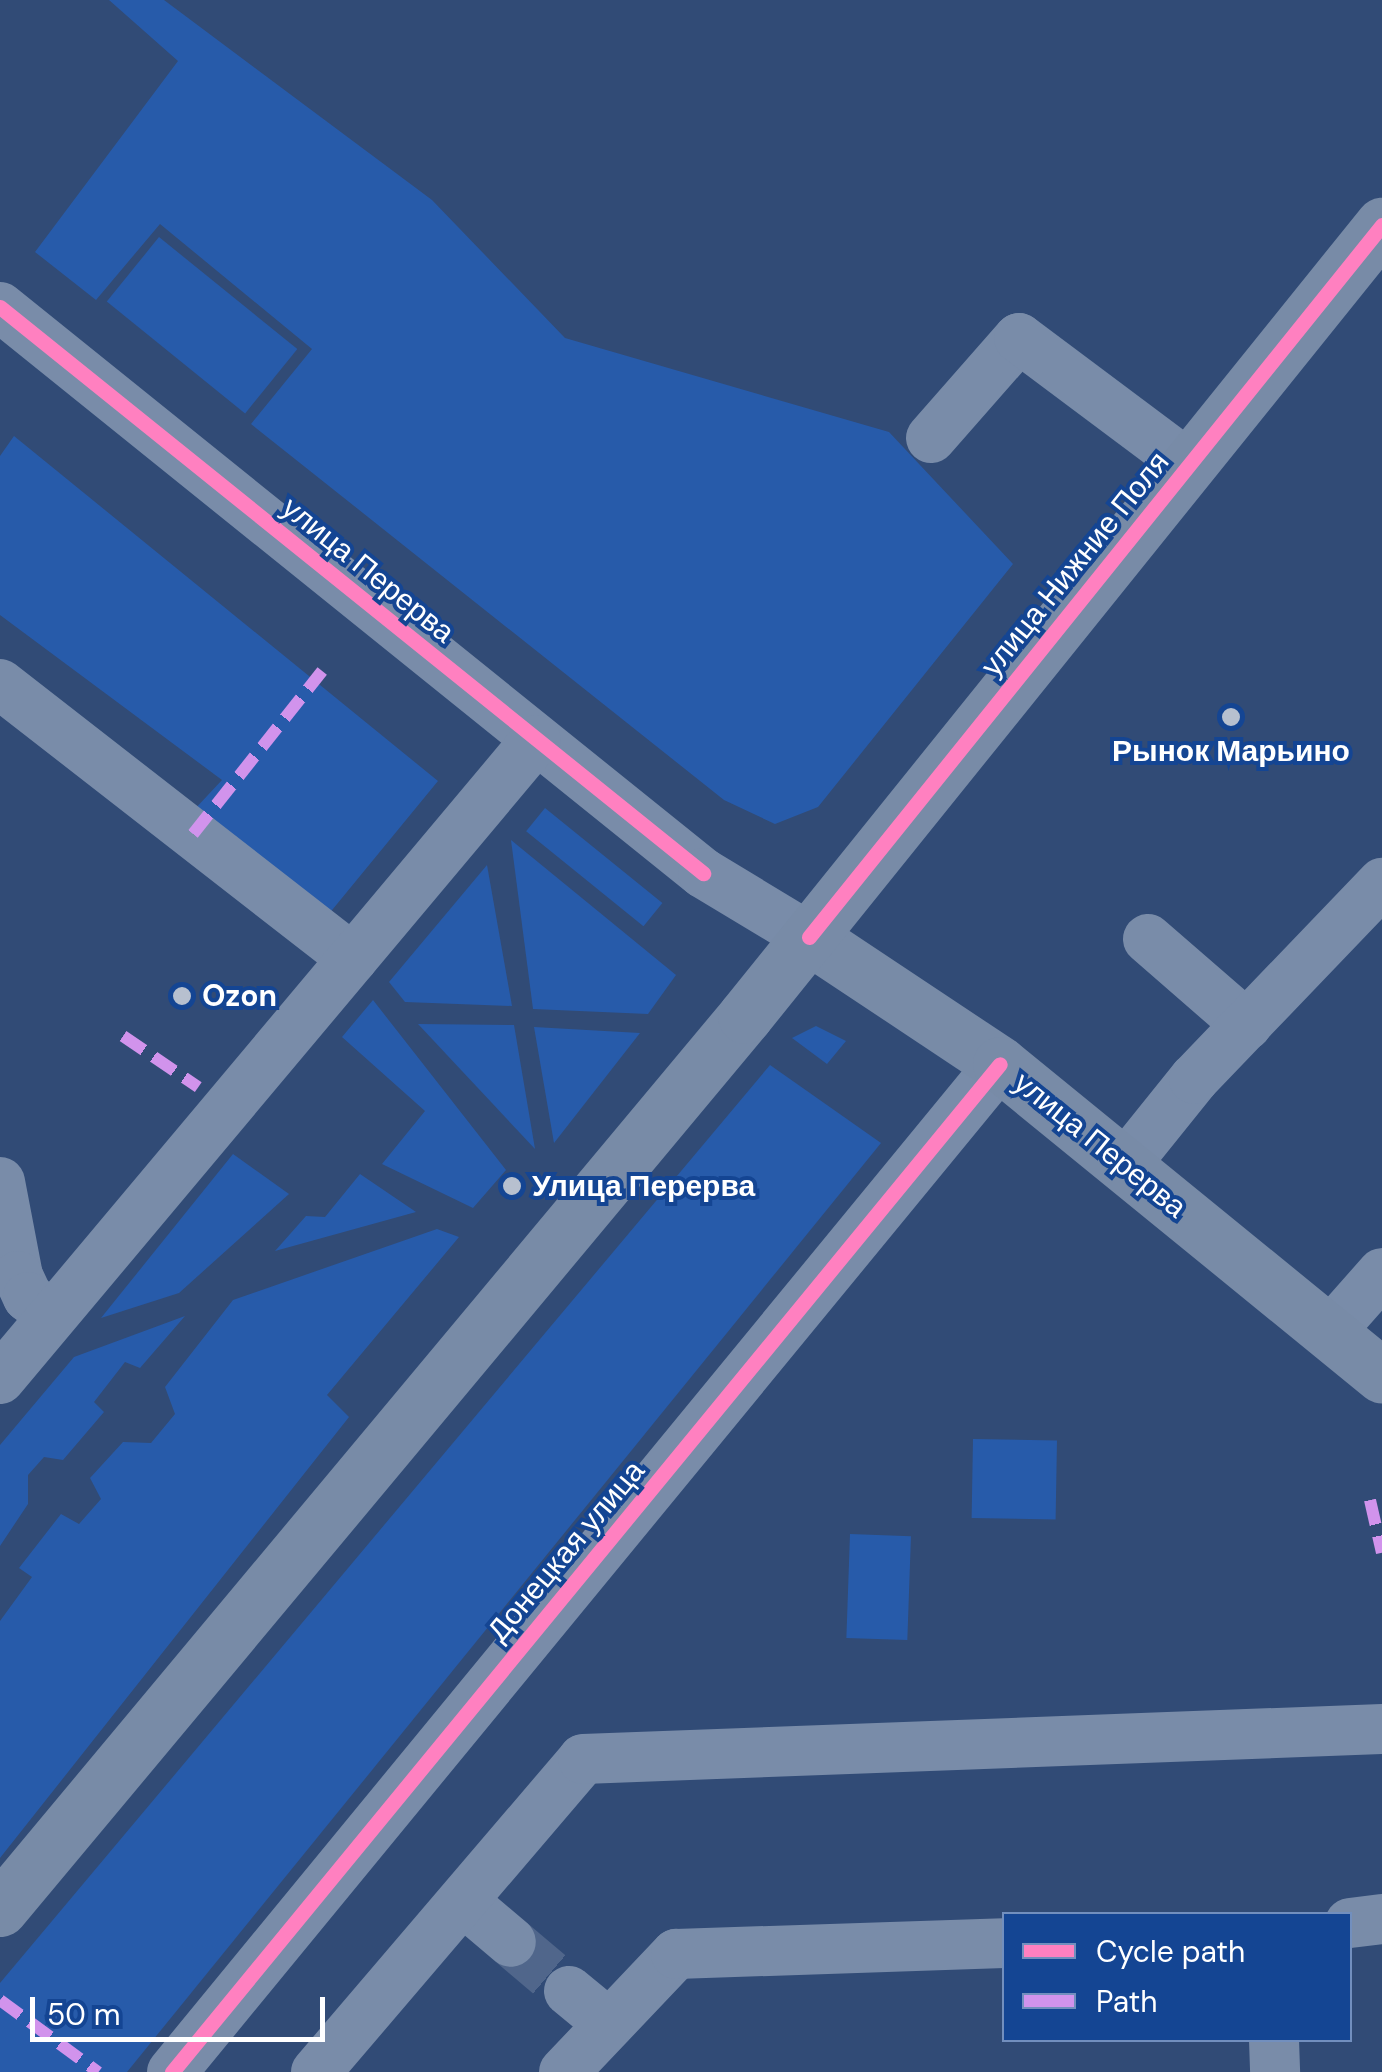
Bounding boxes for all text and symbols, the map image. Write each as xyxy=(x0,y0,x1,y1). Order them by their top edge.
street label: улица Нижние Поля xyxy=(973,445,1177,683)
street label: улица Перерва xyxy=(275,490,461,650)
marker: Рынок Марьино xyxy=(1220,706,1242,728)
place label: Рынок Марьино xyxy=(1112,733,1350,769)
place label: Ozon xyxy=(202,978,277,1014)
marker: Ozon xyxy=(171,985,193,1007)
street label: улица Перерва xyxy=(1007,1065,1193,1225)
place label: Улица Перерва xyxy=(532,1168,755,1204)
marker: Улица Перерва xyxy=(501,1175,523,1197)
street label: Донецкая улица xyxy=(480,1453,652,1649)
legend xyxy=(1002,1912,1352,2042)
text: Cycle path xyxy=(1096,1932,1245,1971)
scale bar xyxy=(35,1977,330,2039)
text: Path xyxy=(1096,1982,1158,2021)
text: 50 m xyxy=(47,1995,121,2034)

